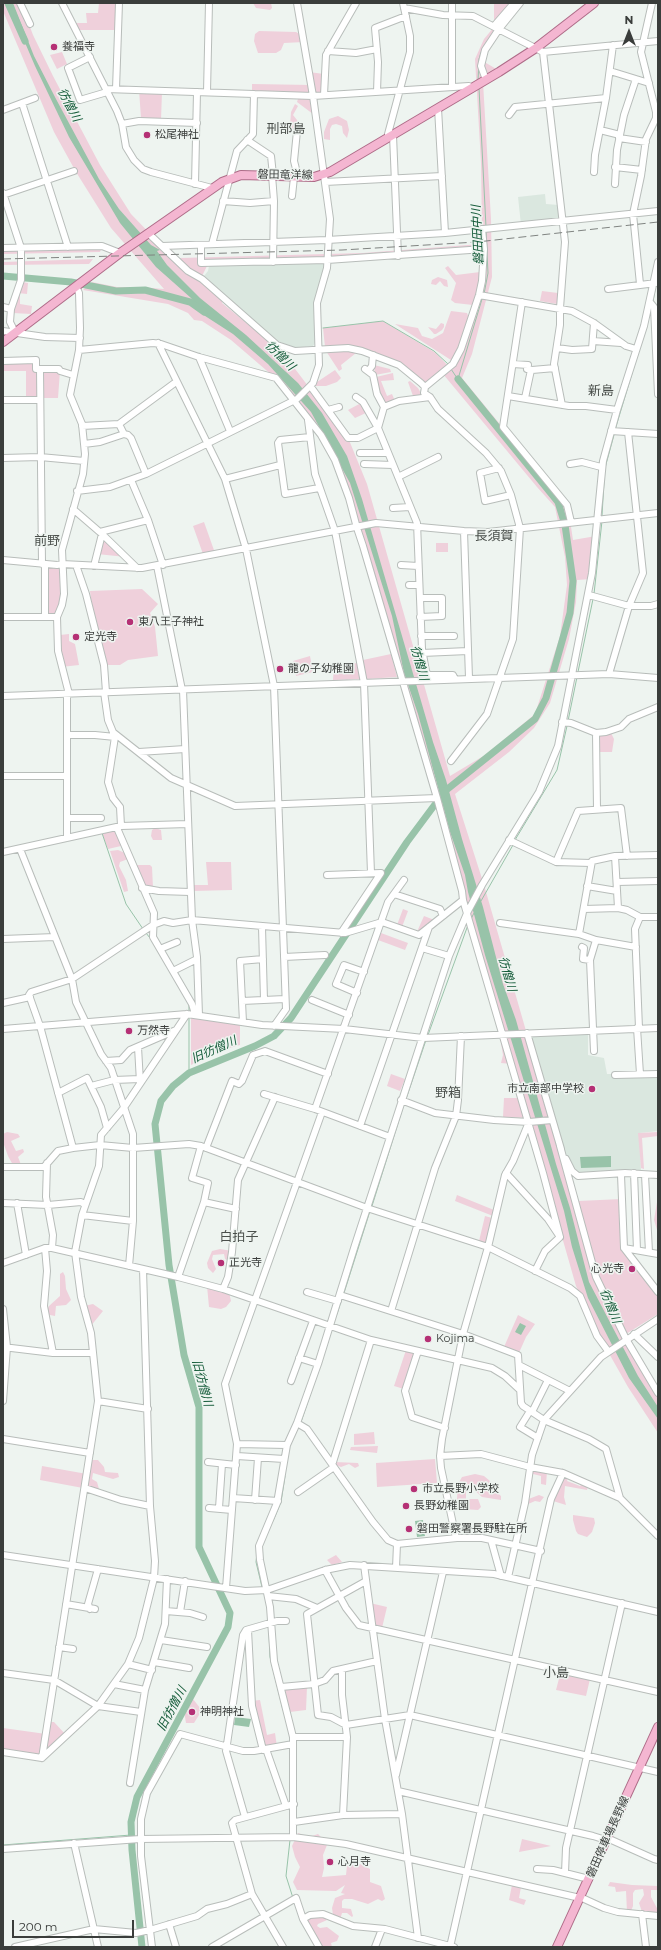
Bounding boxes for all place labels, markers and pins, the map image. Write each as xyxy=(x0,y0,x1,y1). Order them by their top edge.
place label: 養福寺 xyxy=(62,40,95,54)
marker: 養福寺 xyxy=(49,42,59,52)
place label: 松尾神社 xyxy=(155,128,199,142)
marker: 松尾神社 xyxy=(142,130,152,140)
place label: 東八王子神社 xyxy=(138,615,204,629)
marker: 東八王子神社 xyxy=(125,617,135,627)
place label: 定光寺 xyxy=(84,630,117,644)
marker: 定光寺 xyxy=(71,632,81,642)
place label: 龍の子幼稚園 xyxy=(288,662,354,676)
marker: 龍の子幼稚園 xyxy=(275,664,285,674)
place label: 万然寺 xyxy=(137,1024,170,1038)
marker: 万然寺 xyxy=(124,1026,134,1036)
place label: 市立南部中学校 xyxy=(507,1082,584,1096)
marker: 市立南部中学校 xyxy=(587,1084,597,1094)
place label: 正光寺 xyxy=(229,1256,262,1270)
marker: 正光寺 xyxy=(216,1258,226,1268)
place label: 心光寺 xyxy=(591,1262,624,1276)
marker: 心光寺 xyxy=(627,1264,637,1274)
place label: Kojima xyxy=(436,1332,475,1346)
marker: Kojima xyxy=(423,1334,433,1344)
place label: 市立長野小学校 xyxy=(422,1482,499,1496)
marker: 市立長野小学校 xyxy=(409,1484,419,1494)
place label: 長野幼稚園 xyxy=(414,1499,469,1513)
marker: 長野幼稚園 xyxy=(401,1501,411,1511)
place label: 磐田警察署長野駐在所 xyxy=(417,1522,527,1536)
marker: 磐田警察署長野駐在所 xyxy=(404,1524,414,1534)
place label: 神明神社 xyxy=(200,1705,244,1719)
marker: 神明神社 xyxy=(187,1707,197,1717)
place label: 心月寺 xyxy=(338,1855,371,1869)
marker: 心月寺 xyxy=(325,1857,335,1867)

